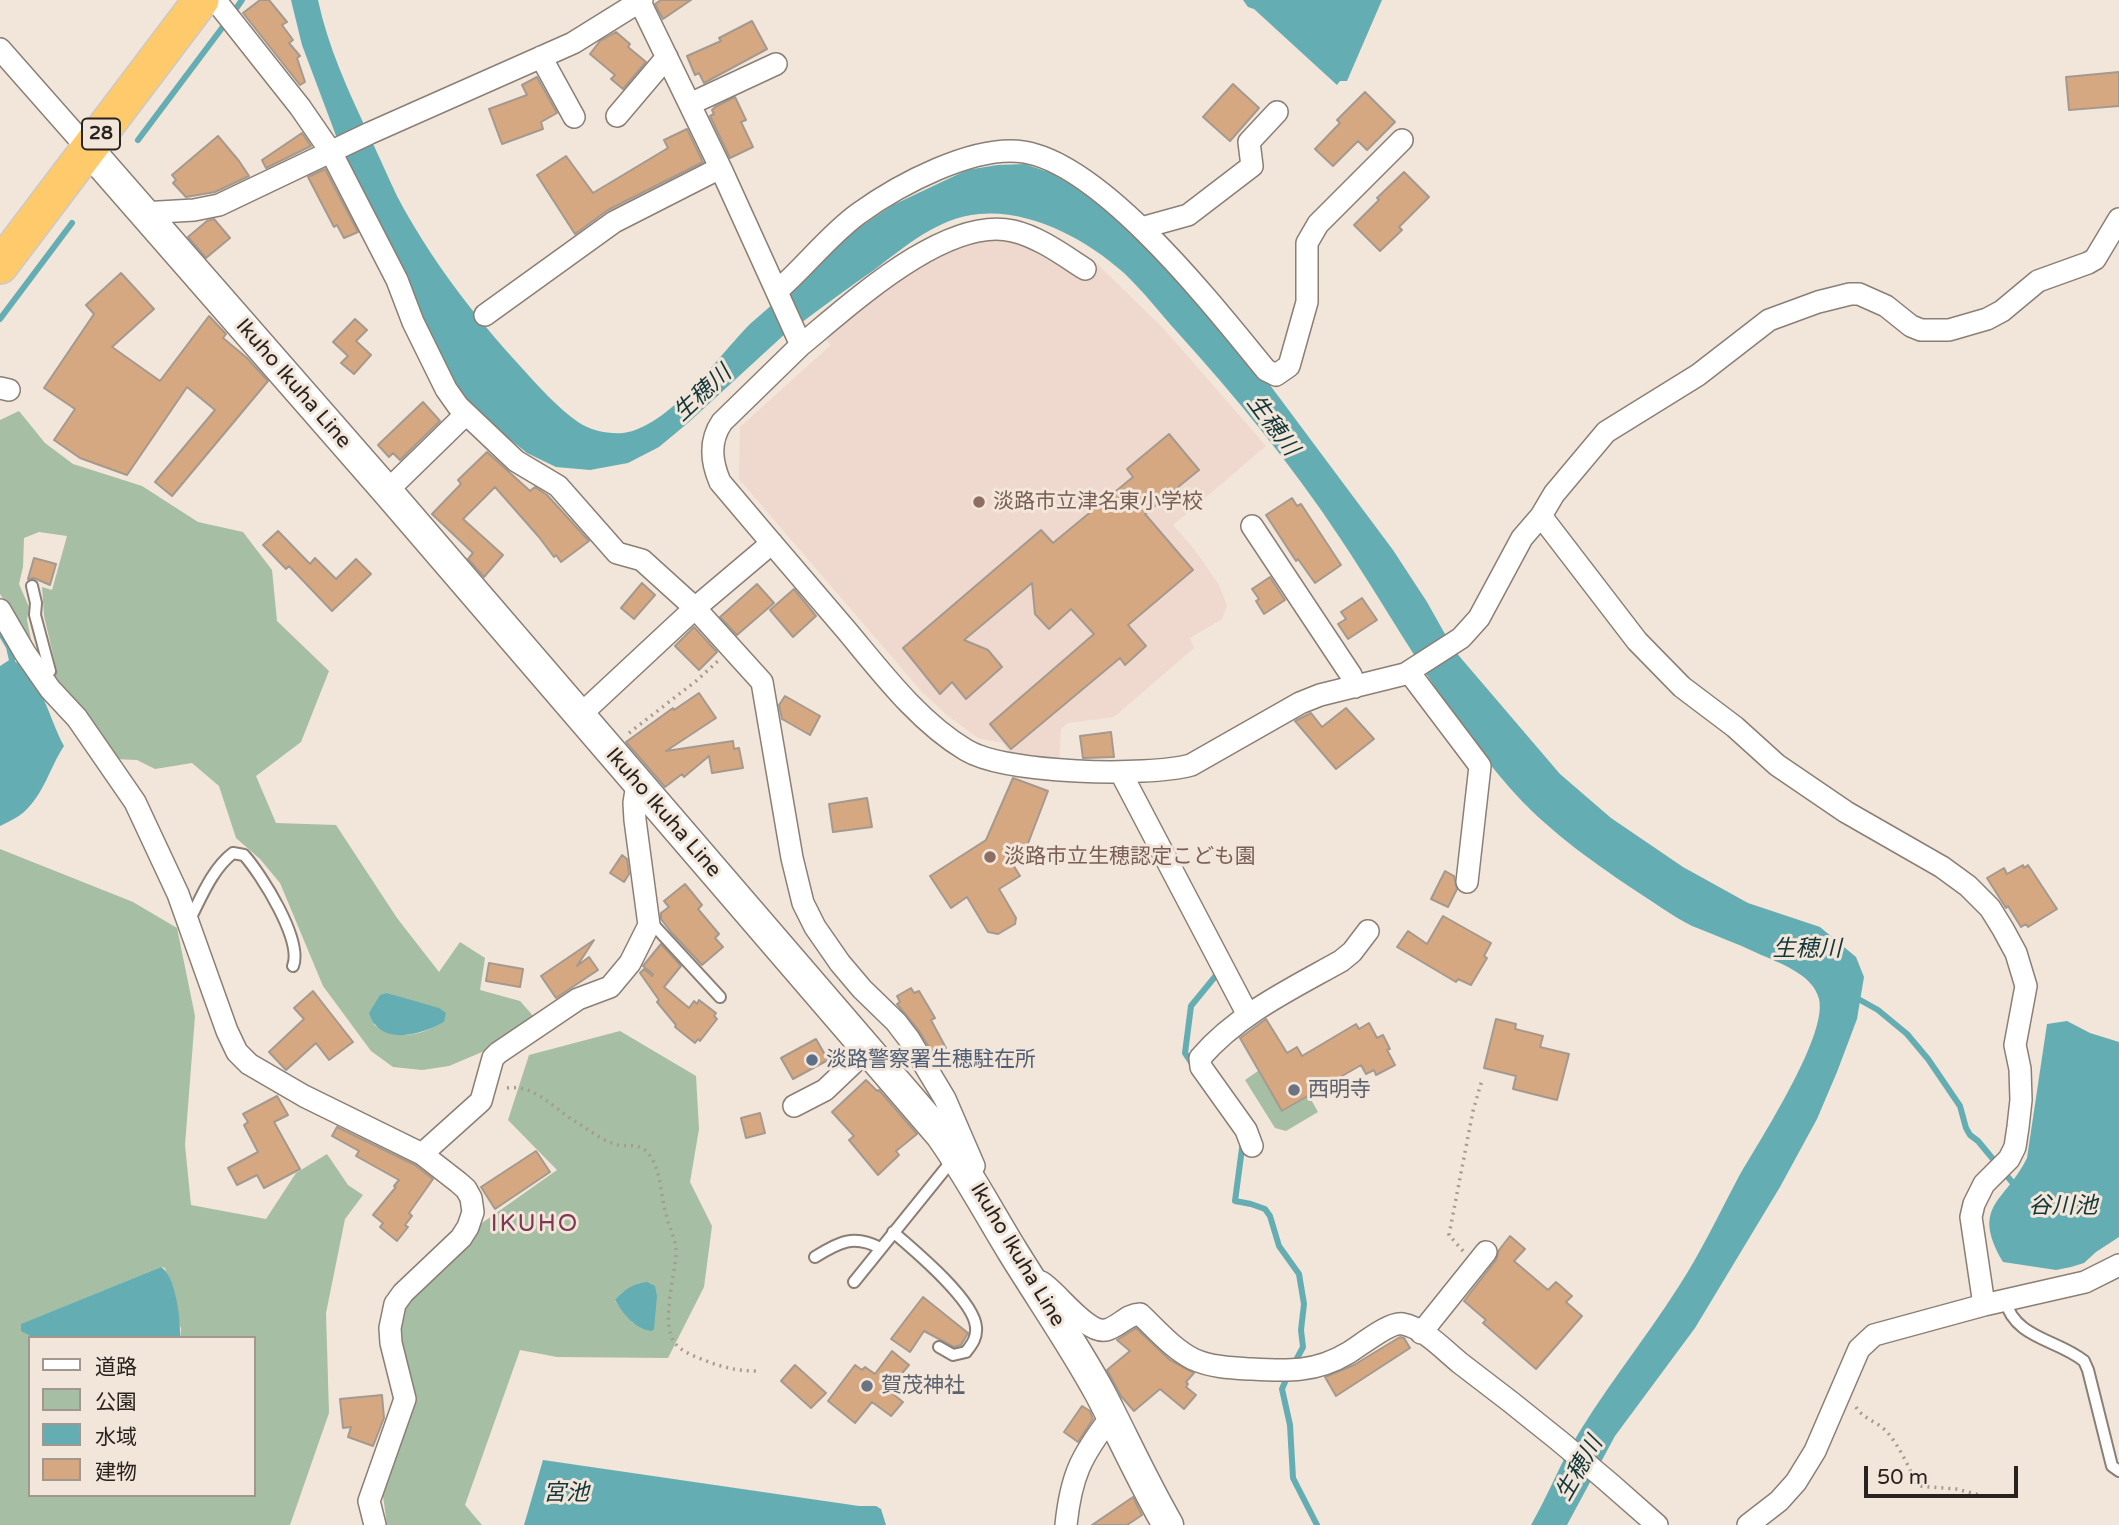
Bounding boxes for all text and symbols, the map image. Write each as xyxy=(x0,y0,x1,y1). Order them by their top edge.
road number: 28 xyxy=(82,118,120,150)
street label: Ikuho Ikuha Line xyxy=(230,314,356,454)
water label: 生穂川 xyxy=(668,360,738,428)
water label: 生穂川 xyxy=(1240,390,1304,462)
place label: 淡路市立津名東小学校 xyxy=(993,489,1203,515)
marker: 淡路市立津名東小学校 xyxy=(971,494,987,510)
street label: Ikuho Ikuha Line xyxy=(600,743,726,883)
place label: 淡路市立生穂認定こども園 xyxy=(1004,844,1256,870)
marker: 淡路市立生穂認定こども園 xyxy=(982,849,998,865)
water label: 生穂川 xyxy=(1773,936,1841,964)
place label: 淡路警察署生穂駐在所 xyxy=(826,1047,1036,1073)
marker: 淡路警察署生穂駐在所 xyxy=(804,1052,820,1068)
place label: 西明寺 xyxy=(1308,1077,1371,1103)
marker: 西明寺 xyxy=(1286,1082,1302,1098)
street label: Ikuho Ikuha Line xyxy=(964,1179,1070,1331)
water label: 谷川池 xyxy=(2029,1193,2097,1221)
district label: IKUHO xyxy=(491,1211,579,1239)
legend xyxy=(28,1336,256,1497)
text: 道路 xyxy=(95,1355,137,1380)
place label: 賀茂神社 xyxy=(881,1373,965,1399)
marker: 賀茂神社 xyxy=(859,1378,875,1394)
text: 公園 xyxy=(95,1390,137,1415)
text: 水域 xyxy=(95,1425,137,1450)
water label: 生穂川 xyxy=(1551,1432,1609,1506)
scale bar xyxy=(1867,1452,2021,1496)
text: 建物 xyxy=(95,1460,137,1485)
text: 50 m xyxy=(1877,1465,1928,1490)
water label: 宮池 xyxy=(543,1480,589,1508)

